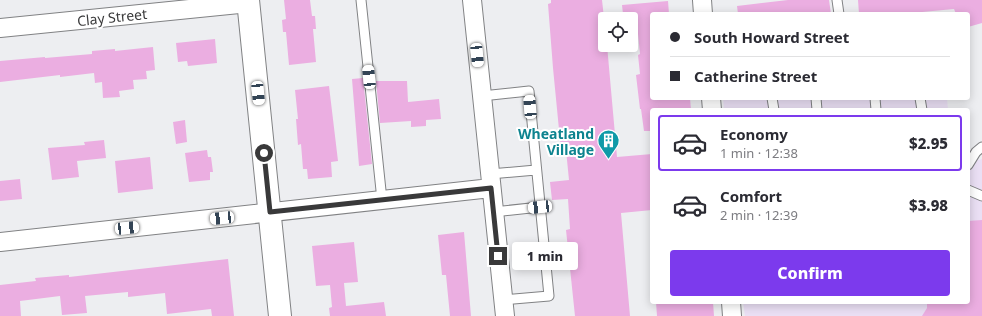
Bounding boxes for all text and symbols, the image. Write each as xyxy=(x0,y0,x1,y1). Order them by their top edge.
street label: Clay Street xyxy=(76,4,148,30)
map controls xyxy=(598,12,638,52)
button: locate xyxy=(598,12,638,52)
text: South Howard Street xyxy=(694,27,849,47)
car xyxy=(470,42,484,68)
car xyxy=(362,64,376,90)
text: Catherine Street xyxy=(694,66,817,86)
car xyxy=(251,80,265,106)
car xyxy=(523,95,537,119)
place label: Wheatland Village xyxy=(518,124,594,159)
text: Economy xyxy=(720,124,788,144)
icon: car xyxy=(672,125,708,161)
building icon: Wheatland Village xyxy=(596,128,622,161)
text: $2.95 xyxy=(909,133,948,153)
route start xyxy=(255,144,273,162)
text: 1 min · 12:38 xyxy=(720,144,798,162)
text: Comfort xyxy=(720,186,782,206)
icon: car xyxy=(672,187,708,223)
text: $3.98 xyxy=(909,195,948,215)
car xyxy=(527,200,553,214)
text: 2 min · 12:39 xyxy=(720,206,798,224)
car xyxy=(209,211,235,225)
car xyxy=(114,221,140,235)
callout: 1 min xyxy=(512,242,578,270)
route end xyxy=(489,247,507,265)
text: 1 min xyxy=(527,247,563,265)
button: Confirm xyxy=(670,250,950,296)

